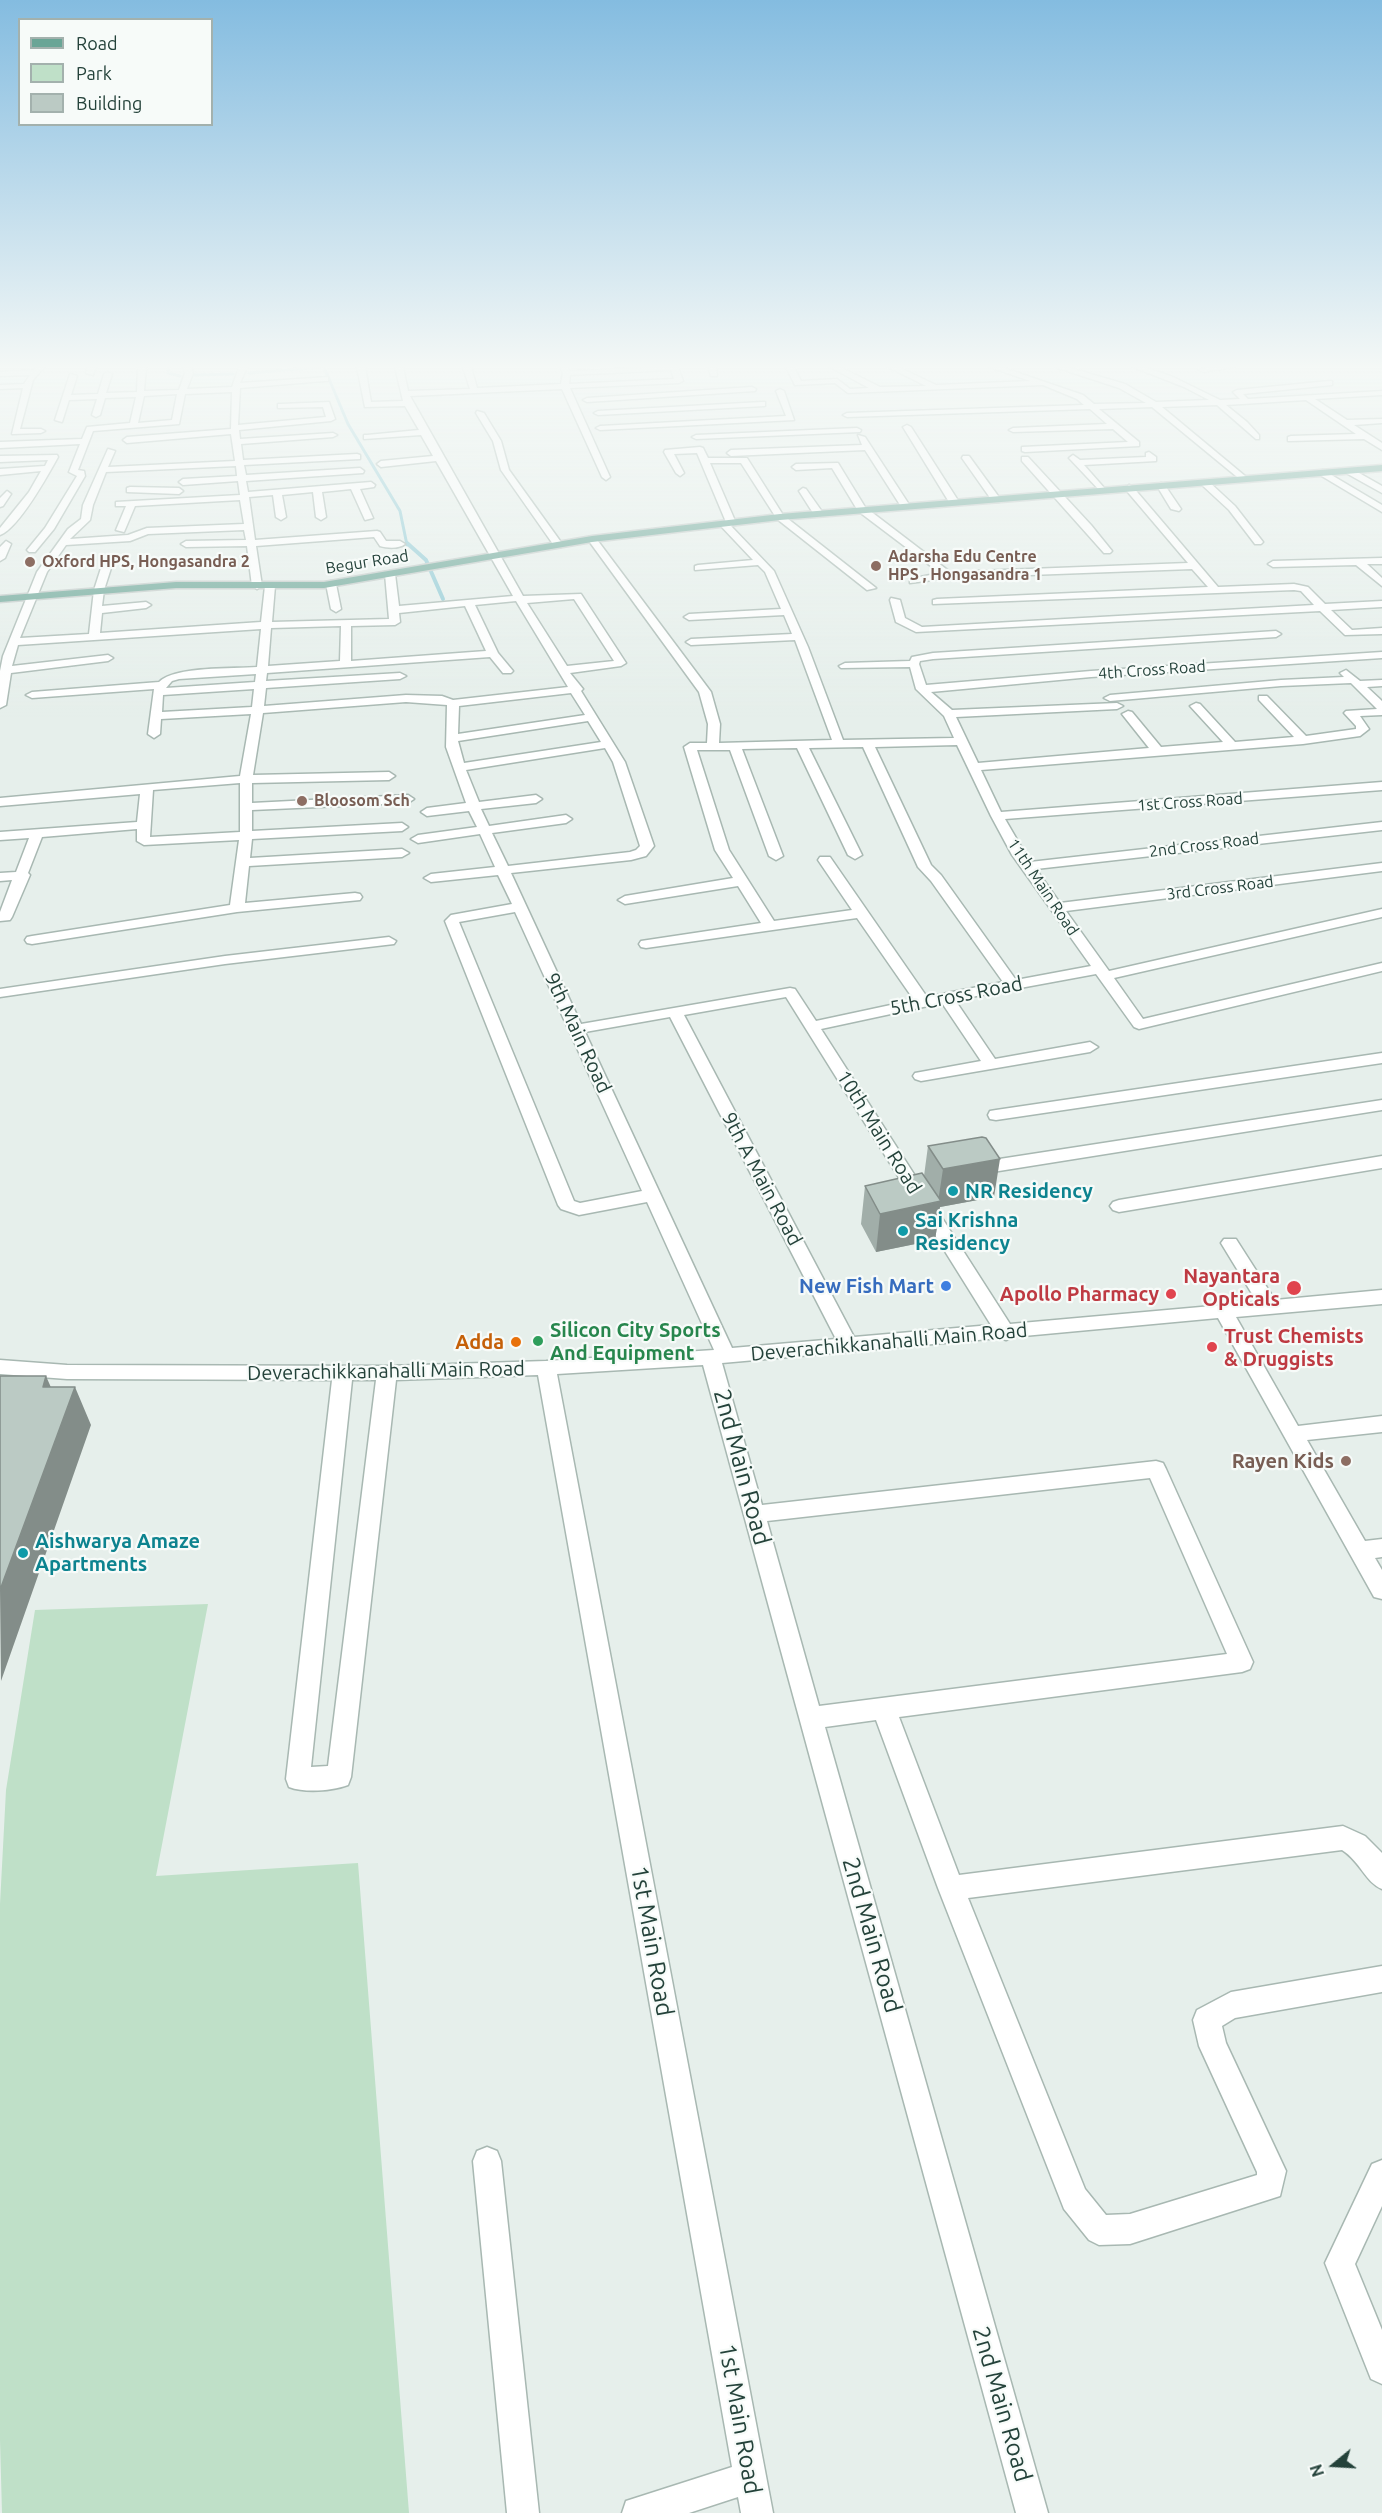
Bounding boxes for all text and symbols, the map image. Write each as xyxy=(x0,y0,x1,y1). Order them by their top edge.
legend xyxy=(18,18,213,126)
text: Road xyxy=(76,33,118,53)
text: Park xyxy=(76,63,112,83)
text: Building xyxy=(76,93,142,113)
street label: Begur Road xyxy=(324,546,410,578)
place label: Adarsha Edu Centre HPS , Hongasandra 1 xyxy=(888,547,1042,585)
place label: Oxford HPS, Hongasandra 2 xyxy=(42,552,250,572)
marker: Oxford HPS, Hongasandra 2 xyxy=(23,555,37,569)
marker: Adarsha Edu Centre HPS , Hongasandra 1 xyxy=(869,559,883,573)
street label: 4th Cross Road xyxy=(1098,657,1206,683)
street label: 1st Cross Road xyxy=(1137,789,1243,815)
place label: Bloosom Sch xyxy=(314,791,410,811)
marker: Bloosom Sch xyxy=(295,794,309,808)
street label: 2nd Cross Road xyxy=(1148,829,1260,861)
street label: 11th Main Road xyxy=(1003,835,1083,939)
street label: 3rd Cross Road xyxy=(1165,872,1275,904)
street label: 9th Main Road xyxy=(540,969,616,1097)
street label: 5th Cross Road xyxy=(888,971,1024,1021)
street label: 10th Main Road xyxy=(831,1066,927,1198)
street label: 9th A Main Road xyxy=(717,1108,807,1250)
place label: NR Residency xyxy=(965,1179,1093,1203)
marker: NR Residency xyxy=(946,1184,960,1198)
place label: Sai Krishna Residency xyxy=(915,1208,1018,1255)
marker: Sai Krishna Residency xyxy=(896,1224,910,1238)
place label: Nayantara Opticals xyxy=(1183,1264,1280,1311)
place label: New Fish Mart xyxy=(799,1274,934,1298)
marker: New Fish Mart xyxy=(939,1279,953,1293)
marker: Nayantara Opticals xyxy=(1285,1279,1303,1297)
place label: Apollo Pharmacy xyxy=(1000,1282,1159,1306)
marker: Apollo Pharmacy xyxy=(1164,1287,1178,1301)
place label: Silicon City Sports And Equipment xyxy=(550,1318,721,1365)
street label: Deverachikkanahalli Main Road xyxy=(750,1318,1028,1366)
place label: Trust Chemists & Druggists xyxy=(1224,1324,1364,1371)
place label: Adda xyxy=(455,1330,504,1354)
marker: Silicon City Sports And Equipment xyxy=(531,1334,545,1348)
marker: Adda xyxy=(509,1335,523,1349)
marker: Trust Chemists & Druggists xyxy=(1205,1340,1219,1354)
street label: Deverachikkanahalli Main Road xyxy=(247,1357,525,1385)
street label: 2nd Main Road xyxy=(707,1386,777,1548)
place label: Rayen Kids xyxy=(1232,1449,1334,1473)
marker: Rayen Kids xyxy=(1339,1454,1353,1468)
place label: Aishwarya Amaze Apartments xyxy=(35,1529,200,1576)
marker: Aishwarya Amaze Apartments xyxy=(16,1546,30,1560)
street label: 2nd Main Road xyxy=(836,1854,908,2016)
street label: 1st Main Road xyxy=(625,1863,679,2019)
street label: 2nd Main Road xyxy=(966,2323,1038,2485)
street label: 1st Main Road xyxy=(713,2341,767,2497)
north arrow xyxy=(1304,2435,1364,2495)
text: N xyxy=(1306,2462,1327,2479)

